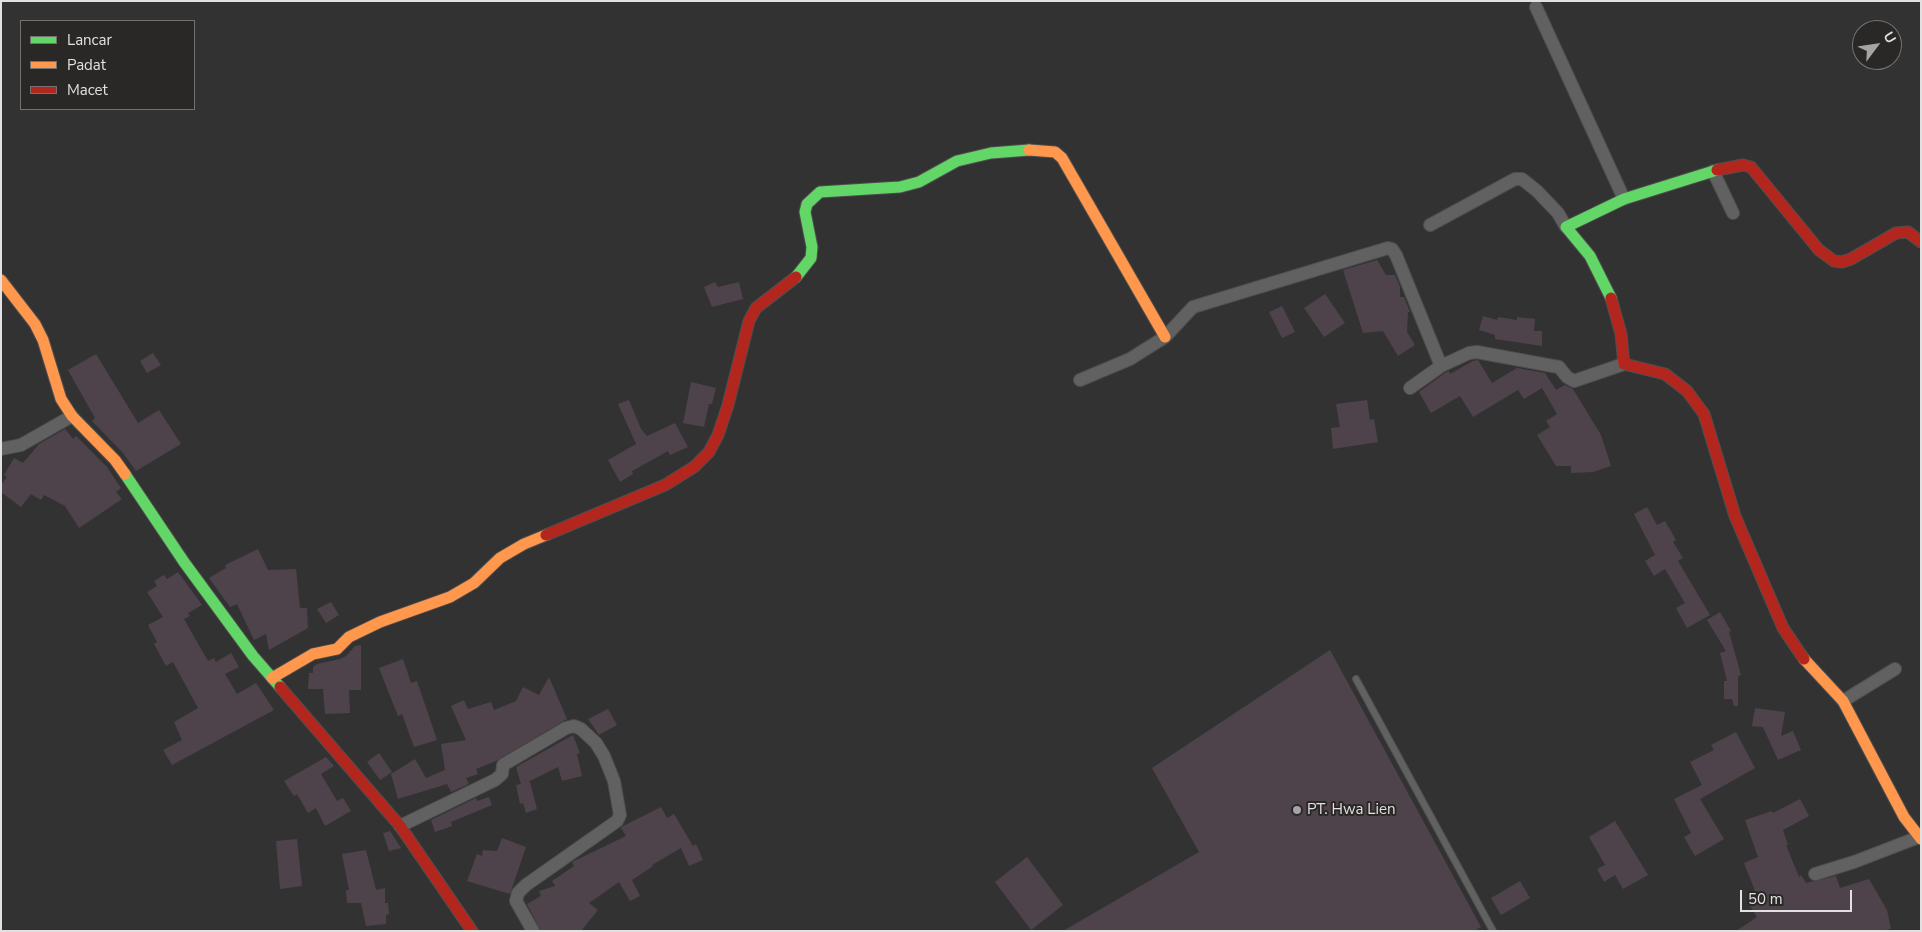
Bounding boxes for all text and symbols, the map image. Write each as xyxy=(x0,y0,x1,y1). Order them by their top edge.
legend xyxy=(20,20,195,110)
north arrow xyxy=(1852,20,1902,70)
text: U xyxy=(1879,28,1900,47)
text: Lancar xyxy=(67,30,112,50)
text: Padat xyxy=(67,55,106,75)
text: Macet xyxy=(67,80,108,100)
place label: PT. Hwa Lien xyxy=(1307,801,1395,819)
marker: PT. Hwa Lien xyxy=(1291,804,1303,816)
scale bar xyxy=(1742,880,1854,912)
text: 50 m xyxy=(1748,889,1783,909)

